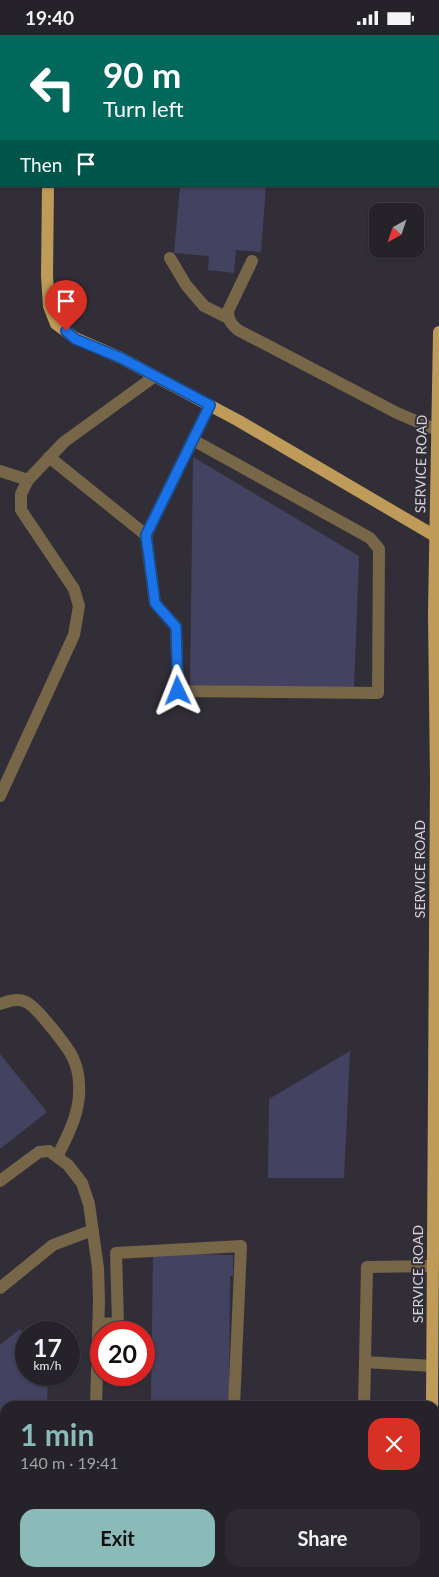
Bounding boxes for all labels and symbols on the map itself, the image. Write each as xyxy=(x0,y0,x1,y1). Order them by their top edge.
north arrow xyxy=(369,203,424,257)
pin xyxy=(45,280,87,331)
street label: SERVICE ROAD xyxy=(411,415,430,513)
position arrow xyxy=(151,664,203,716)
street label: SERVICE ROAD xyxy=(411,820,428,918)
street label: SERVICE ROAD xyxy=(409,1225,426,1323)
speed limit sign: 20 xyxy=(90,1321,155,1386)

